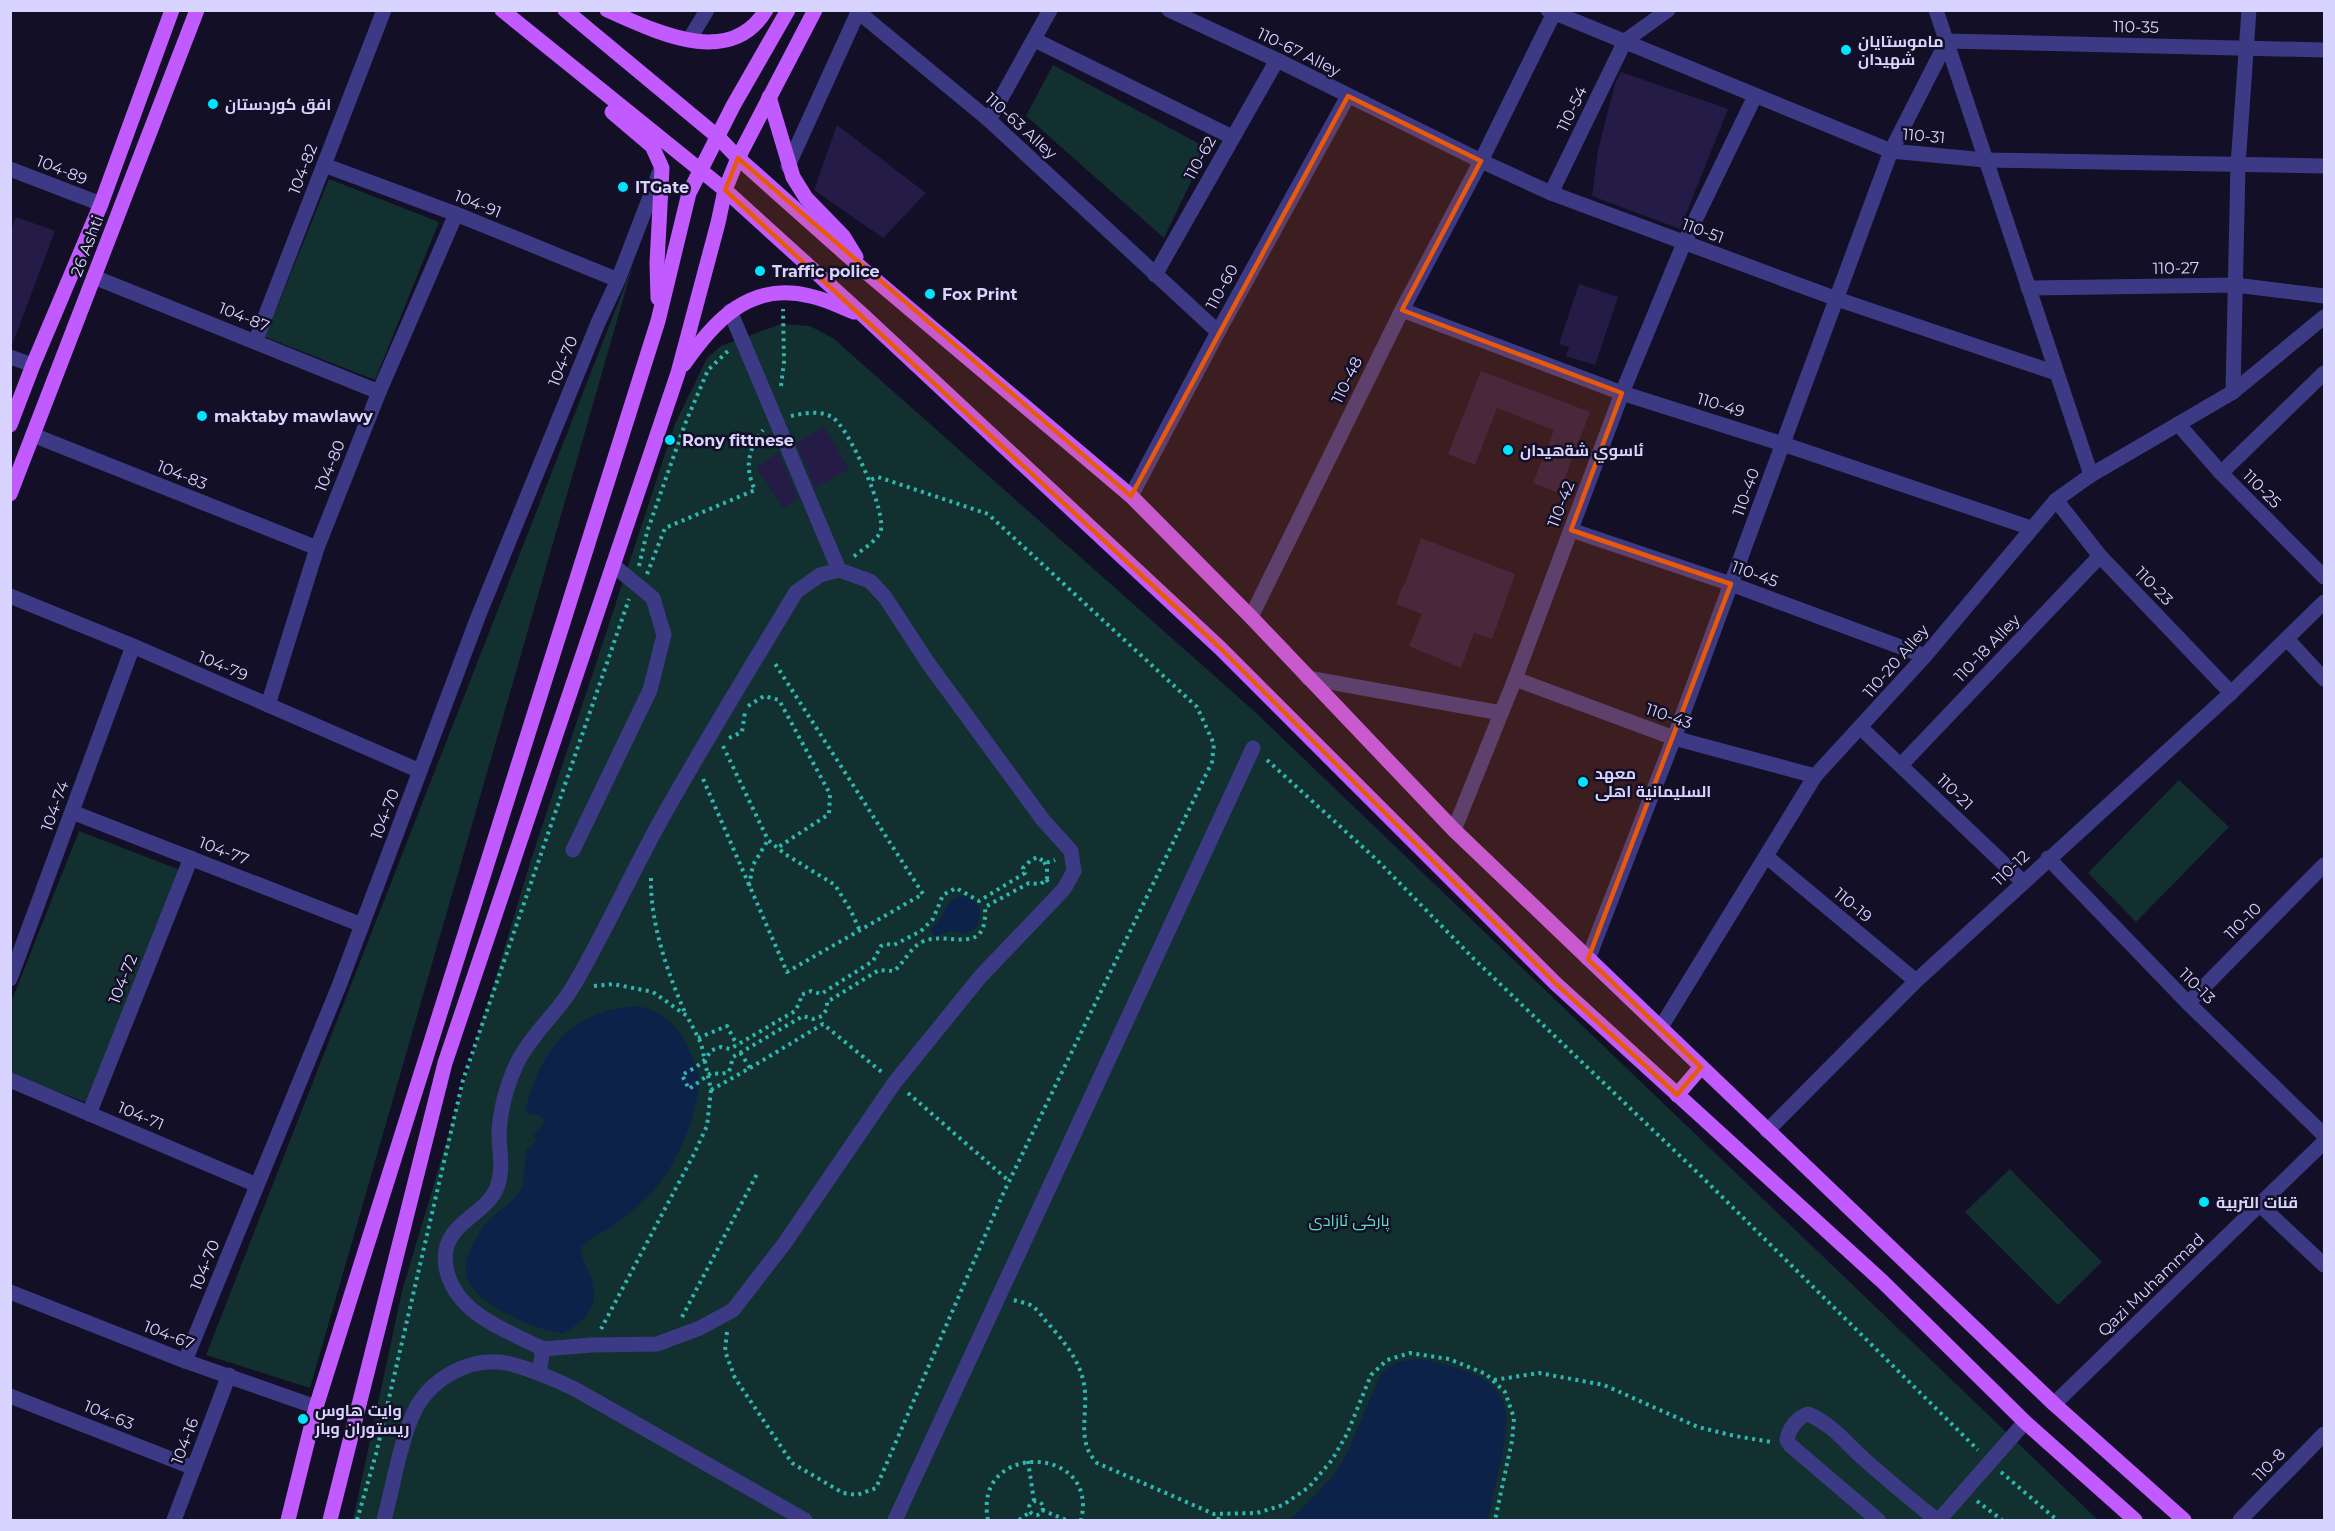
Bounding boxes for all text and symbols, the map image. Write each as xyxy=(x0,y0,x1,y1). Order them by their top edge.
street label: 110-35 xyxy=(2113,17,2159,37)
street label: 110-67 Alley xyxy=(1254,24,1344,80)
place label: ماموستايان شهيدان xyxy=(1858,32,1943,69)
marker: ماموستايان شهيدان xyxy=(1839,43,1853,57)
street label: 110-54 xyxy=(1553,83,1591,135)
street label: 110-63 Alley xyxy=(981,89,1061,163)
place label: افق كوردستان xyxy=(225,95,331,114)
marker: افق كوردستان xyxy=(206,97,220,111)
street label: 110-31 xyxy=(1902,125,1946,147)
street label: 110-62 xyxy=(1180,133,1220,183)
street label: 104-82 xyxy=(285,141,321,197)
street label: 104-89 xyxy=(34,151,90,189)
place label: ITGate xyxy=(635,178,689,197)
marker: ITGate xyxy=(616,180,630,194)
street label: 104-91 xyxy=(452,186,504,222)
street label: 26 Ashti xyxy=(67,213,107,279)
street label: 110-51 xyxy=(1679,215,1727,247)
street label: 110-27 xyxy=(2153,258,2199,278)
street label: 110-60 xyxy=(1202,261,1242,313)
place label: Traffic police xyxy=(772,262,880,281)
marker: Traffic police xyxy=(753,264,767,278)
place label: Fox Print xyxy=(942,285,1018,304)
marker: Fox Print xyxy=(923,287,937,301)
street label: 104-87 xyxy=(216,298,272,336)
street label: 104-70 xyxy=(544,333,582,389)
street label: 110-48 xyxy=(1328,354,1366,406)
street label: 110-49 xyxy=(1695,389,1747,421)
place label: maktaby mawlawy xyxy=(214,407,373,426)
marker: maktaby mawlawy xyxy=(195,409,209,423)
place label: Rony fittnese xyxy=(682,431,794,450)
marker: Rony fittnese xyxy=(663,433,677,447)
street label: 104-80 xyxy=(311,437,349,495)
place label: ئاسوي شةهيدان xyxy=(1520,441,1644,463)
marker: ئاسوي شةهيدان xyxy=(1501,443,1515,457)
street label: 104-83 xyxy=(154,456,210,494)
street label: 110-40 xyxy=(1729,465,1763,519)
street label: 110-25 xyxy=(2239,466,2285,512)
street label: 110-42 xyxy=(1544,478,1578,530)
street label: 110-45 xyxy=(1729,557,1781,591)
street label: 110-23 xyxy=(2131,563,2177,609)
street label: 110-18 Alley xyxy=(1950,610,2024,686)
street label: 110-20 Alley xyxy=(1859,620,1933,701)
street label: 104-79 xyxy=(195,647,251,685)
street label: 110-43 xyxy=(1643,699,1695,733)
place label: معهد السلیمانیة اهلى xyxy=(1595,764,1711,801)
street label: 110-21 xyxy=(1933,770,1977,814)
marker: معهد السلیمانیة اهلى xyxy=(1576,775,1590,789)
street label: 104-74 xyxy=(37,778,73,834)
street label: 104-70 xyxy=(367,786,403,842)
street label: 104-77 xyxy=(196,833,252,869)
street label: 110-12 xyxy=(1989,846,2033,890)
street label: 110-19 xyxy=(1830,884,1876,926)
street label: 110-10 xyxy=(2221,899,2265,943)
street label: 104-72 xyxy=(105,952,141,1006)
street label: 110-13 xyxy=(2175,964,2219,1008)
street label: 104-71 xyxy=(115,1098,167,1134)
place label: قنات التربیة xyxy=(2216,1193,2298,1212)
marker: قنات التربیة xyxy=(2197,1195,2211,1209)
park label: پارکی ئازادی xyxy=(1308,1211,1390,1232)
street label: Qazi Muhammad xyxy=(2094,1230,2208,1340)
street label: 104-70 xyxy=(186,1237,224,1293)
street label: 104-67 xyxy=(141,1317,197,1353)
street label: 104-63 xyxy=(81,1396,137,1434)
place label: وايت هاوس ريستوران وبار xyxy=(314,1401,410,1438)
marker: وايت هاوس ريستوران وبار xyxy=(296,1412,310,1426)
street label: 104-16 xyxy=(167,1415,203,1467)
street label: 110-8 xyxy=(2249,1445,2289,1485)

